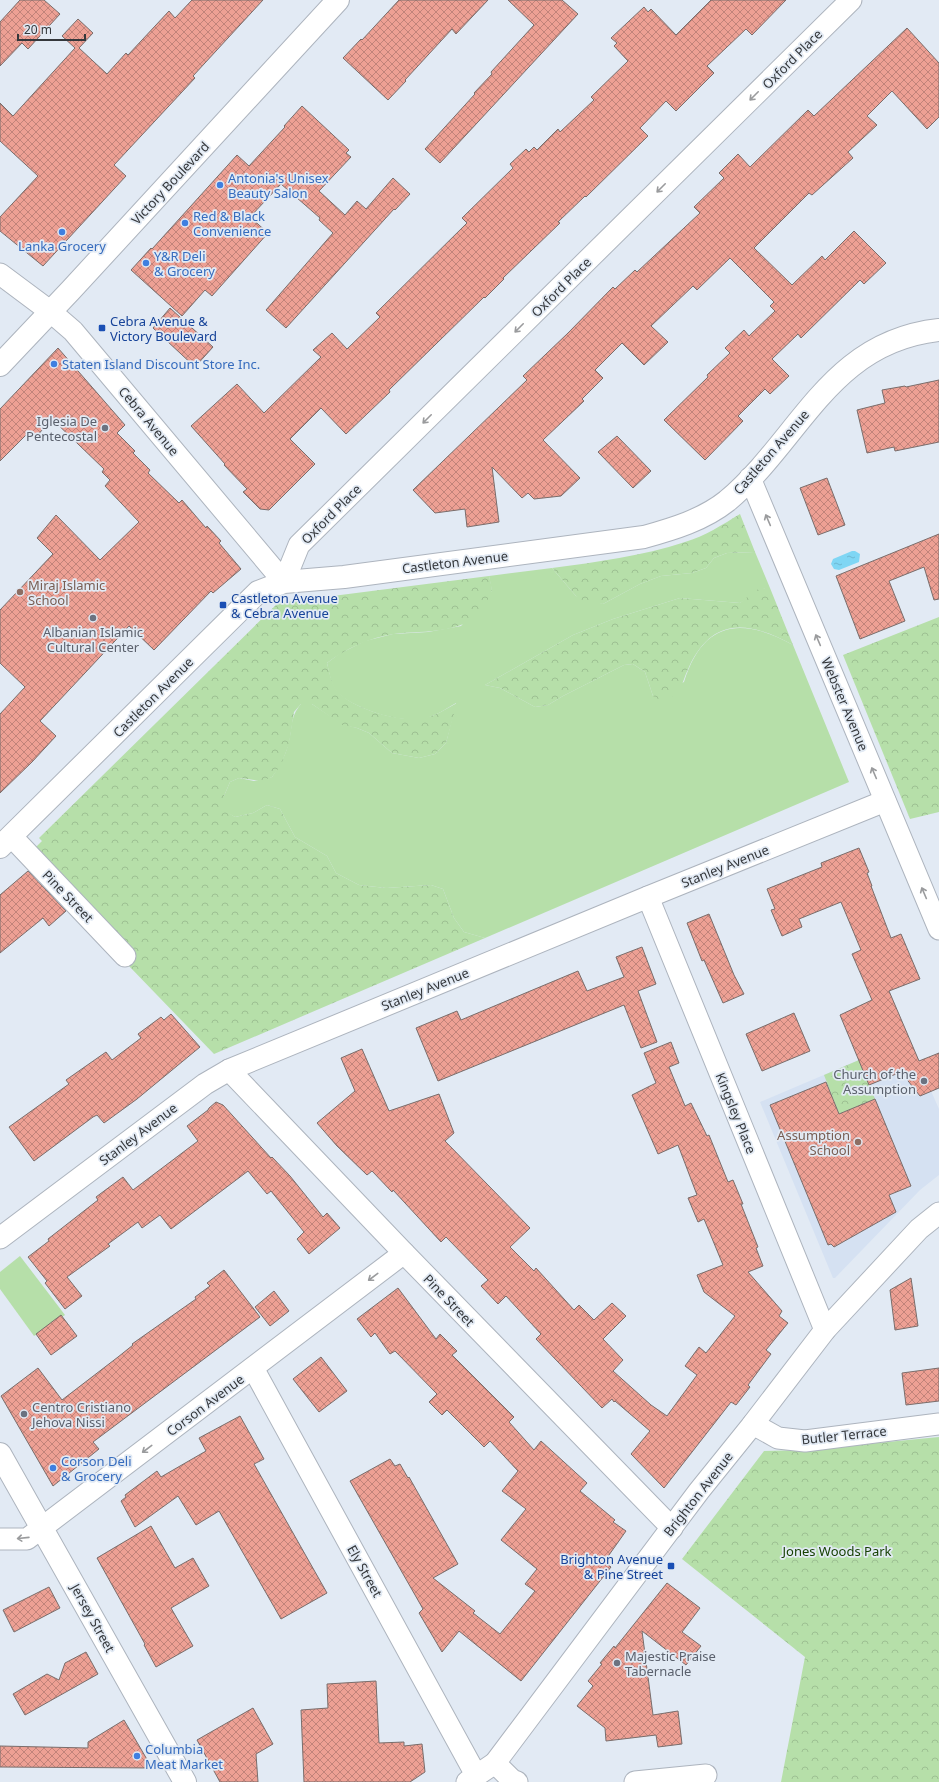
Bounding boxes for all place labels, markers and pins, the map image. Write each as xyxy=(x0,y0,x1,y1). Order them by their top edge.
place label: Antonia's Unisex Beauty Salon xyxy=(228,169,329,202)
marker: Antonia's Unisex Beauty Salon xyxy=(215,180,225,190)
place label: Red & Black Convenience xyxy=(193,207,271,240)
marker: Red & Black Convenience xyxy=(180,218,190,228)
marker: Lanka Grocery xyxy=(57,227,67,237)
place label: Lanka Grocery xyxy=(18,237,106,255)
place label: Y&R Deli & Grocery xyxy=(154,247,215,280)
marker: Y&R Deli & Grocery xyxy=(141,258,151,268)
place label: Cebra Avenue & Victory Boulevard xyxy=(110,312,217,345)
marker: Cebra Avenue & Victory Boulevard xyxy=(97,323,107,333)
place label: Staten Island Discount Store Inc. xyxy=(62,355,260,373)
marker: Staten Island Discount Store Inc. xyxy=(49,359,59,369)
place label: Iglesia De Pentecostal xyxy=(26,412,97,445)
marker: Iglesia De Pentecostal xyxy=(100,423,110,433)
place label: Miraj Islamic School xyxy=(28,576,105,609)
marker: Miraj Islamic School xyxy=(15,587,25,597)
place label: Castleton Avenue & Cebra Avenue xyxy=(231,589,338,622)
marker: Castleton Avenue & Cebra Avenue xyxy=(218,600,228,610)
marker: Albanian Islamic Cultural Center xyxy=(88,613,98,623)
place label: Albanian Islamic Cultural Center xyxy=(43,623,143,656)
place label: Church of the Assumption xyxy=(833,1065,916,1098)
marker: Church of the Assumption xyxy=(919,1076,929,1086)
place label: Assumption School xyxy=(777,1126,850,1159)
marker: Assumption School xyxy=(853,1137,863,1147)
place label: Centro Cristiano Jehova Nissi xyxy=(30,1398,131,1431)
marker: Centro Cristiano Jehova Nissi xyxy=(19,1409,29,1419)
place label: Corson Deli & Grocery xyxy=(61,1452,132,1485)
marker: Corson Deli & Grocery xyxy=(48,1463,58,1473)
place label: Brighton Avenue & Pine Street xyxy=(560,1550,663,1583)
marker: Brighton Avenue & Pine Street xyxy=(666,1561,676,1571)
place label: Majestic Praise Tabernacle xyxy=(625,1647,716,1680)
marker: Majestic Praise Tabernacle xyxy=(612,1658,622,1668)
place label: Columbia Meat Market xyxy=(145,1740,223,1773)
marker: Columbia Meat Market xyxy=(132,1751,142,1761)

